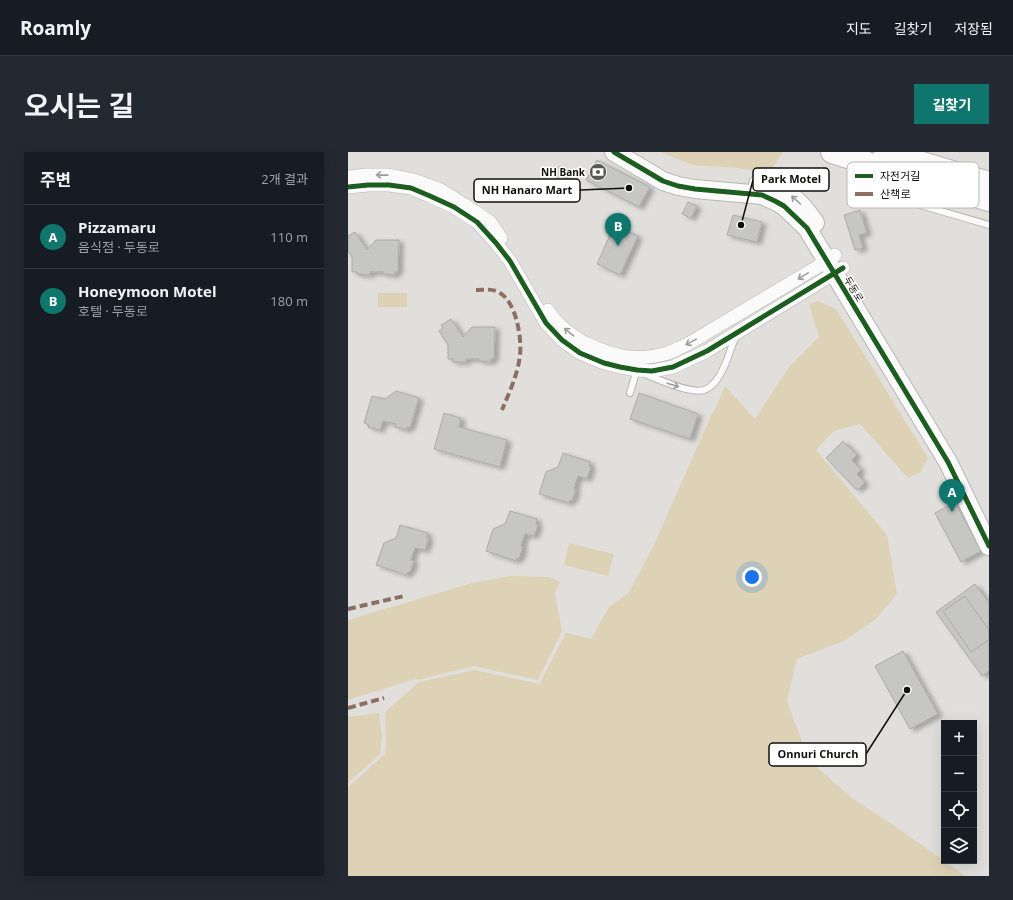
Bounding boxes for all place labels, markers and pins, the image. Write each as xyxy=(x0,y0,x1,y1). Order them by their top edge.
bank icon: NH Bank xyxy=(588,162,608,182)
place label: NH Bank xyxy=(541,165,586,179)
callout: Park Motel xyxy=(753,168,829,191)
callout: NH Hanaro Mart xyxy=(474,179,580,202)
pin: B xyxy=(605,213,631,246)
pin: A xyxy=(939,479,965,512)
callout: Onnuri Church xyxy=(769,743,866,766)

